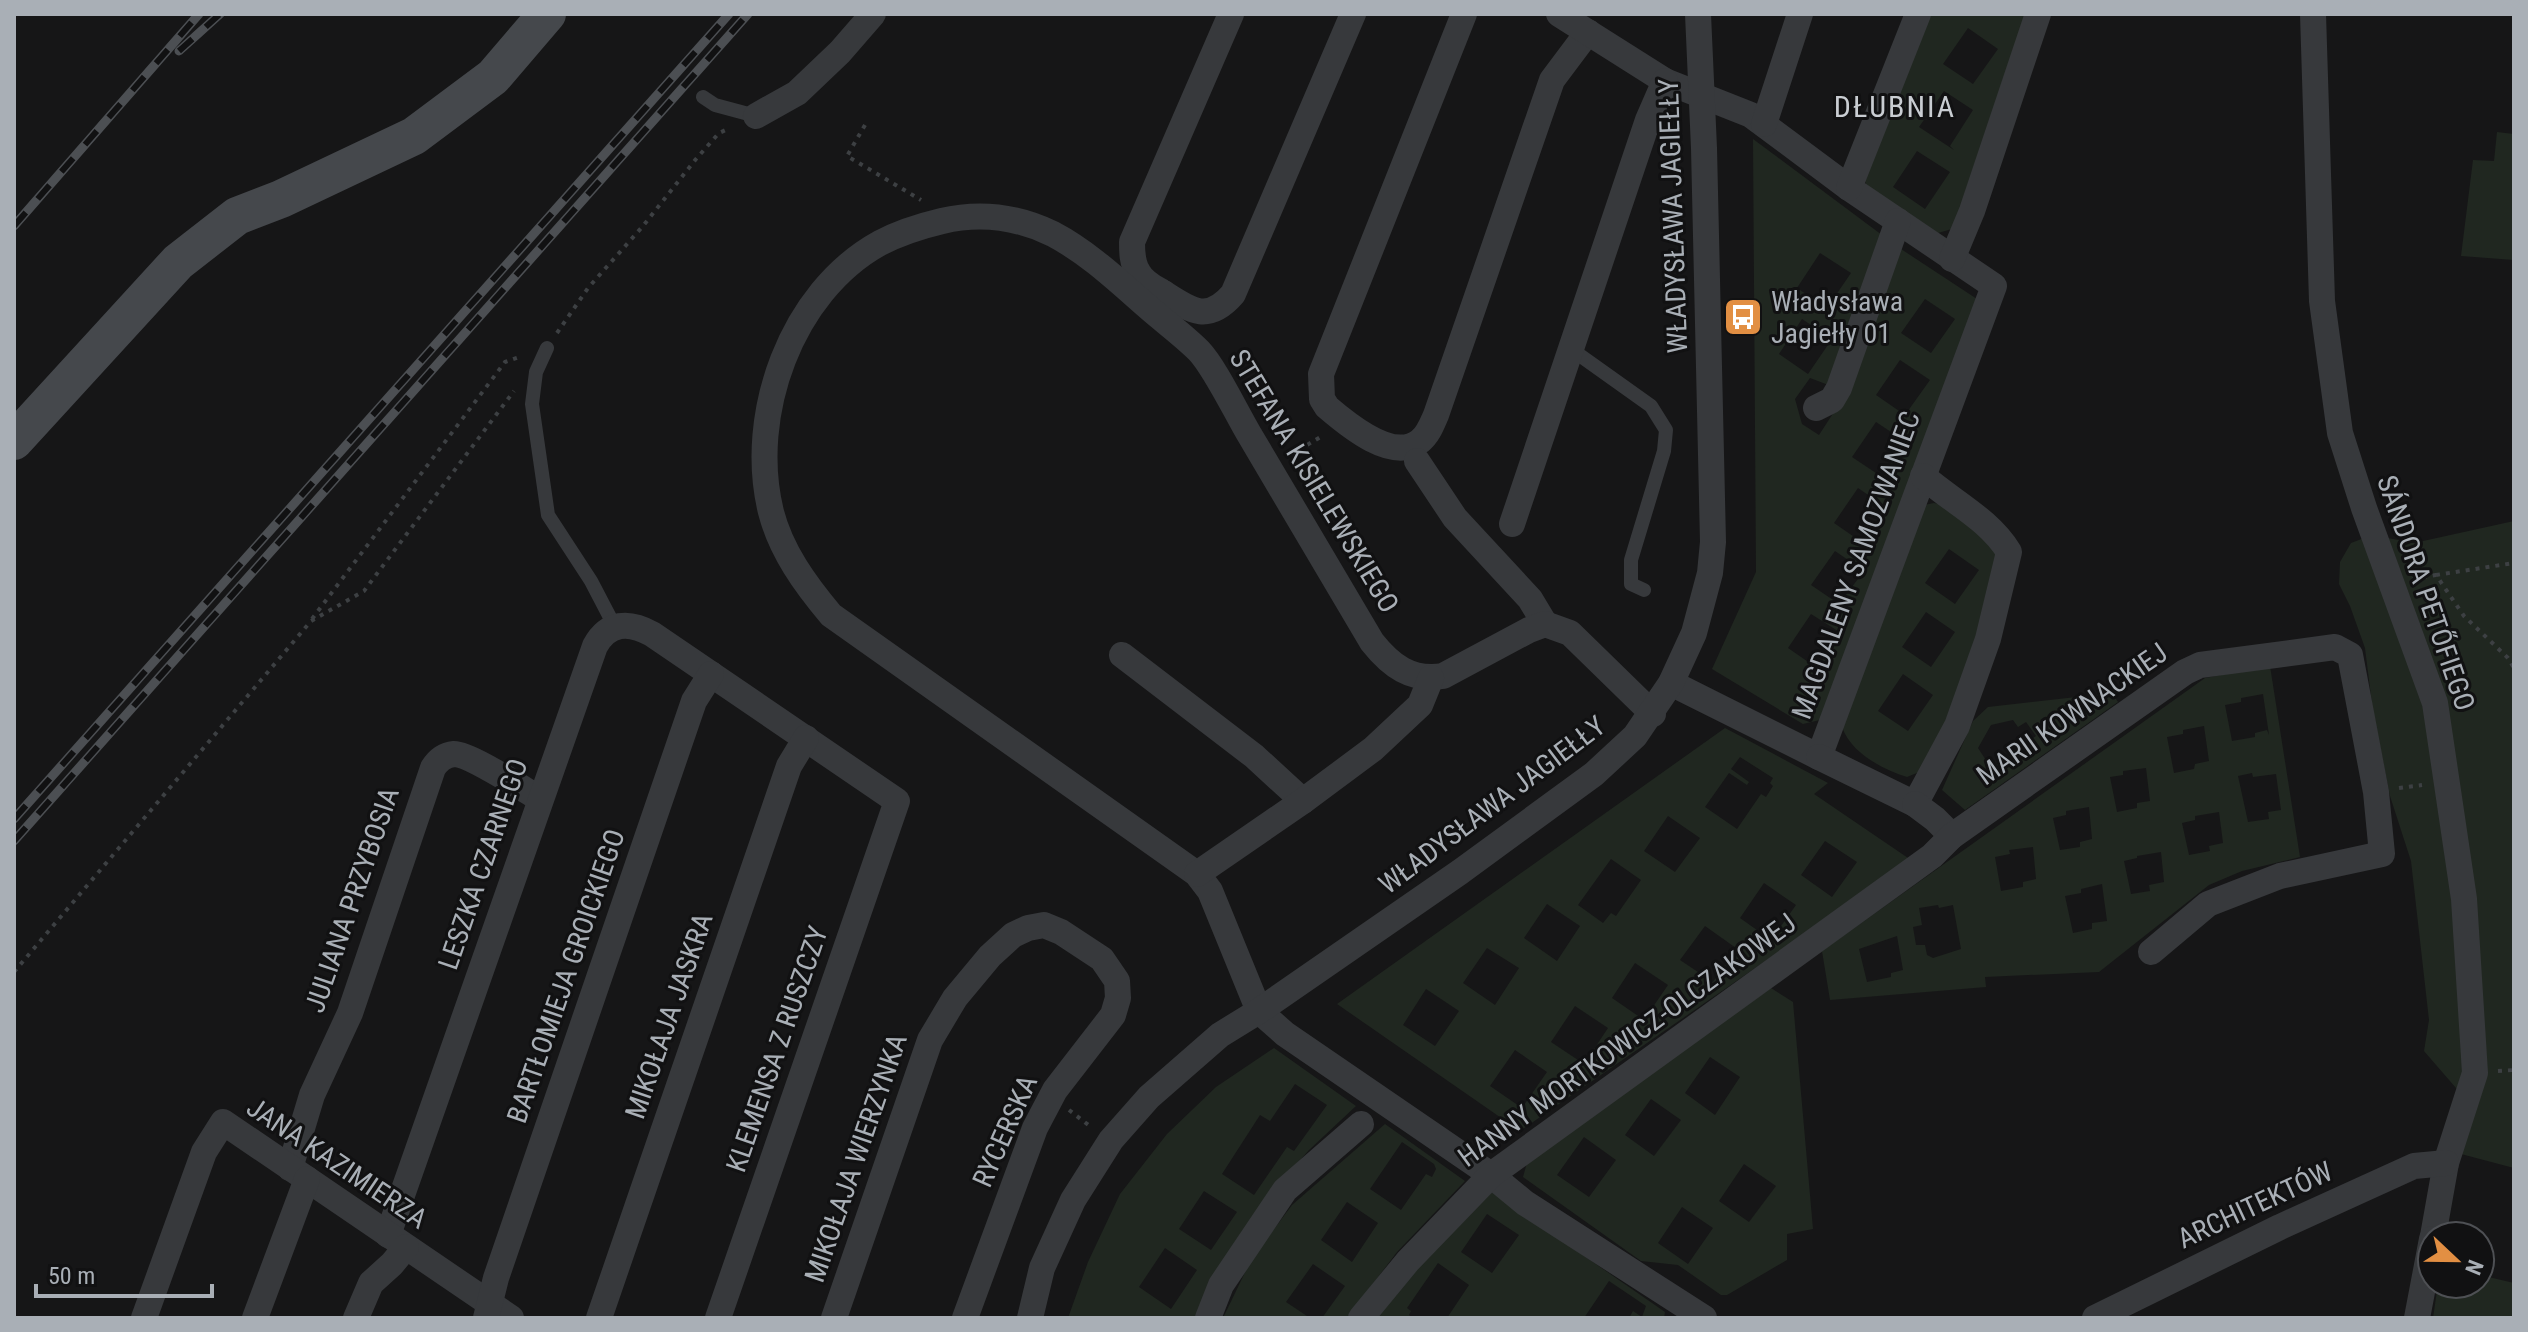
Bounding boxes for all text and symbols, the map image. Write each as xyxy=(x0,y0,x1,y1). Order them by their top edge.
street label: WŁADYSŁAWA JAGIEŁŁY xyxy=(1652,78,1694,354)
district label: DŁUBNIA xyxy=(1834,89,1956,124)
place label: Władysława Jagiełły 01 xyxy=(1771,285,1903,350)
bus stop icon: Władysława Jagiełły 01 xyxy=(1722,296,1764,338)
street label: STEFANA KISIELEWSKIEGO xyxy=(1222,344,1406,618)
street label: MAGDALENY SAMOZWANIEC xyxy=(1785,407,1927,723)
street label: SÁNDORA PETŐFIEGO xyxy=(2370,471,2482,715)
street label: MARII KOWNACKIEJ xyxy=(1970,636,2174,792)
street label: WŁADYSŁAWA JAGIEŁŁY xyxy=(1372,709,1612,901)
street label: LESZKA CZARNEGO xyxy=(431,754,535,974)
street label: JULIANA PRZYBOSIA xyxy=(298,783,406,1017)
street label: BARTŁOMIEJA GROICKIEGO xyxy=(500,825,632,1127)
street label: HANNY MORTKOWICZ-OLCZAKOWEJ xyxy=(1452,906,1802,1174)
street label: MIKOŁAJA JASKRA xyxy=(618,909,720,1123)
street label: KLEMENSA Z RUSZCZY xyxy=(719,922,835,1176)
street label: MIKOŁAJA WIERZYNKA xyxy=(798,1030,914,1286)
street label: RYCERSKA xyxy=(966,1070,1044,1192)
street label: JANA KAZIMIERZA xyxy=(241,1090,433,1236)
street label: ARCHITEKTÓW xyxy=(2172,1155,2338,1255)
north arrow xyxy=(2416,1220,2496,1300)
scale bar xyxy=(36,1248,212,1298)
text: N xyxy=(2460,1256,2488,1278)
text: 50 m xyxy=(48,1262,95,1290)

